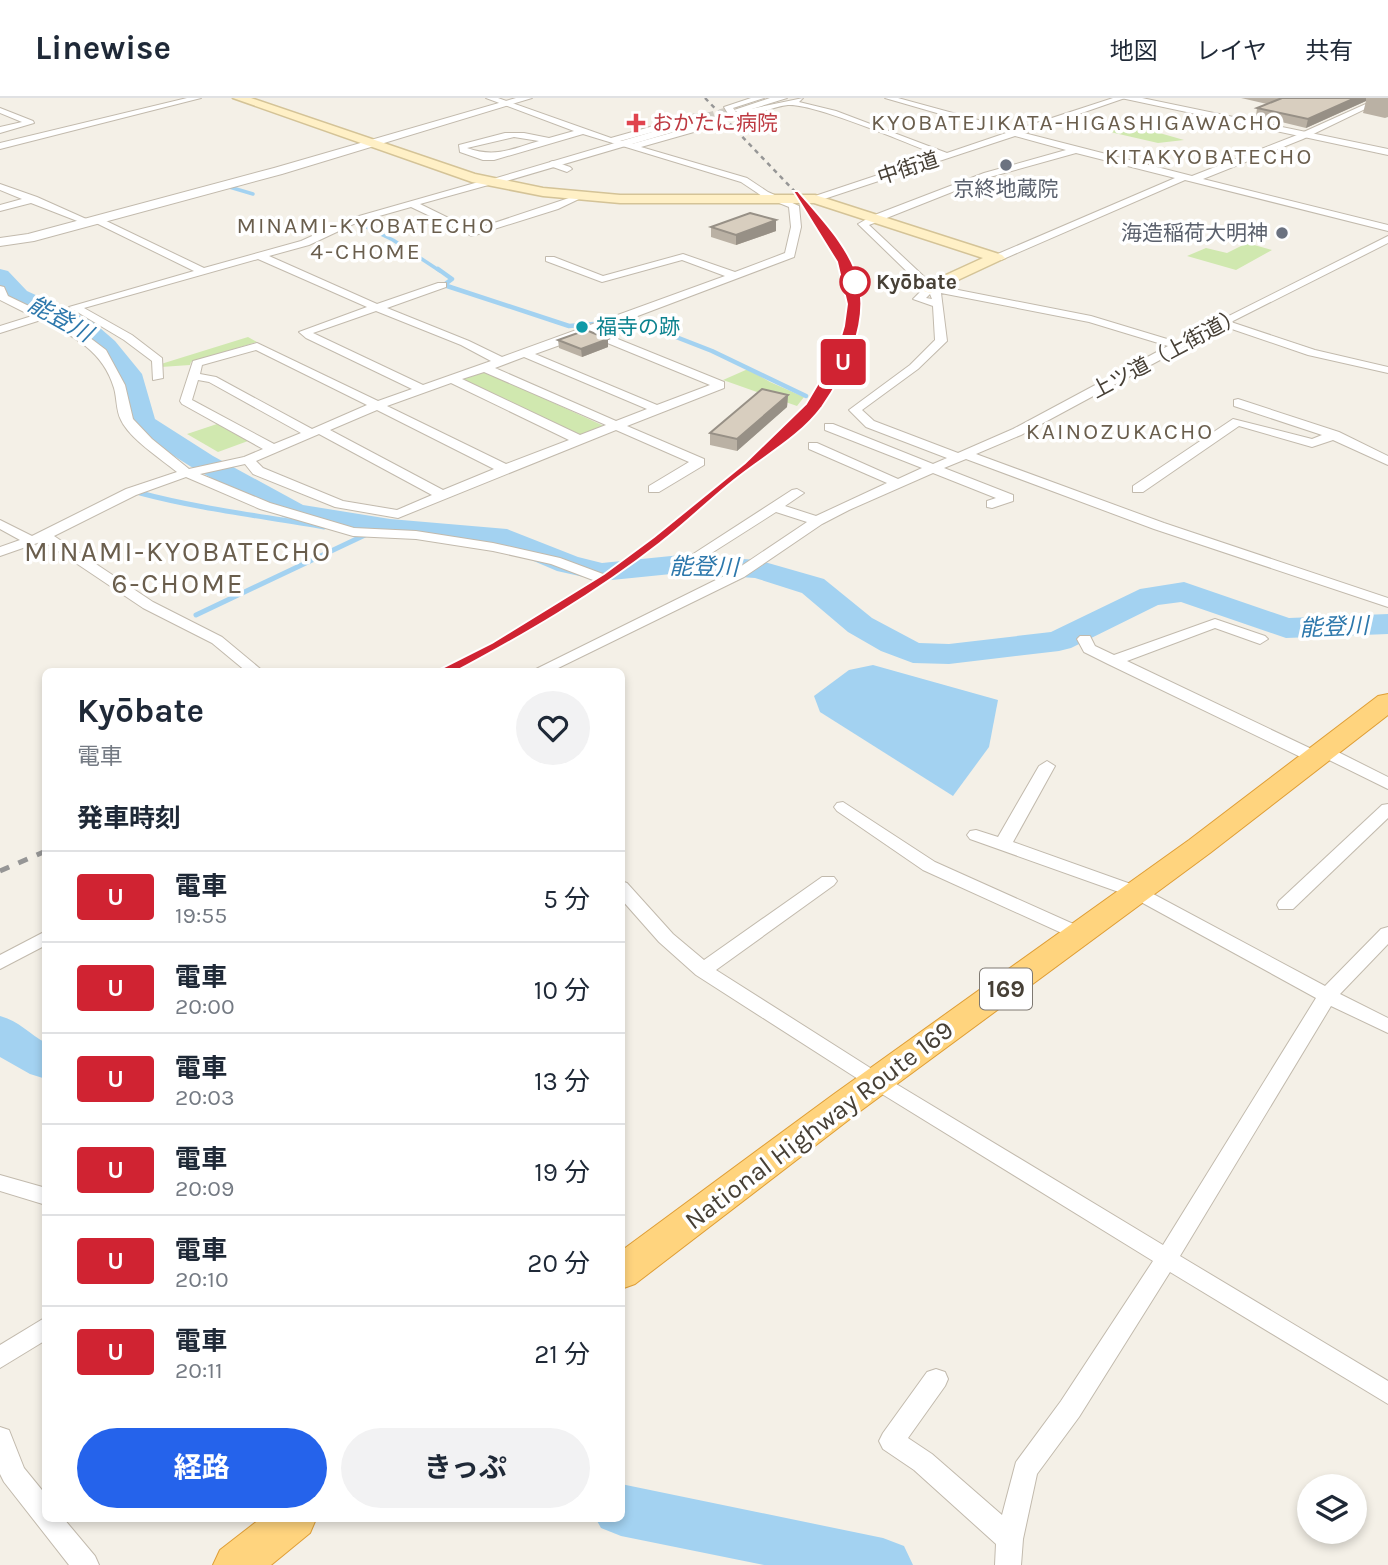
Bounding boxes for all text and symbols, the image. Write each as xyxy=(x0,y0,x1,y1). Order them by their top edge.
text: Linewise xyxy=(35,29,171,67)
text: 地図 xyxy=(1110,37,1158,65)
text: レイヤ xyxy=(1196,37,1267,65)
text: 共有 xyxy=(1305,37,1353,65)
district label: KYOBATEJIKATA-HIGASHIGAWACHO xyxy=(871,109,1283,136)
place label: おかたに病院 xyxy=(652,111,778,135)
marker: おかたに病院 xyxy=(626,113,646,133)
district label: KITAKYOBATECHO xyxy=(1105,143,1313,170)
street label: 中街道 xyxy=(874,147,942,189)
marker: 京終地蔵院 xyxy=(998,157,1014,173)
place label: 京終地蔵院 xyxy=(954,177,1059,201)
district label: MINAMI-KYOBATECHO 4-CHOME xyxy=(236,212,496,265)
place label: 海造稲荷大明神 xyxy=(1121,221,1268,245)
marker: 海造稲荷大明神 xyxy=(1274,225,1290,241)
marker: Kyōbate xyxy=(840,267,870,297)
place label: Kyōbate xyxy=(876,270,957,294)
water label: 能登川 xyxy=(23,290,99,349)
street label: 上ツ道（上街道） xyxy=(1087,303,1247,403)
place label: 福寺の跡 xyxy=(596,315,680,339)
marker: 福寺の跡 xyxy=(574,319,590,335)
line badge: U xyxy=(820,339,866,385)
text: U xyxy=(835,348,851,376)
district label: KAINOZUKACHO xyxy=(1026,418,1214,445)
district label: MINAMI-KYOBATECHO 6-CHOME xyxy=(24,535,332,600)
water label: 能登川 xyxy=(669,553,742,581)
water label: 能登川 xyxy=(1299,612,1372,642)
button: heart xyxy=(516,691,590,765)
text: Kyōbate xyxy=(77,692,204,730)
text: 電車 xyxy=(77,743,123,770)
text: 発車時刻 xyxy=(77,803,181,834)
text: 電車 xyxy=(175,871,227,902)
text: U xyxy=(107,883,124,911)
text: 5 分 xyxy=(543,884,590,915)
text: 19:55 xyxy=(175,902,227,929)
text: 電車 xyxy=(175,962,227,993)
road number: 169 xyxy=(980,968,1032,1010)
text: U xyxy=(107,974,124,1002)
text: 10 分 xyxy=(534,975,590,1006)
text: 20:00 xyxy=(175,993,235,1020)
street label: National Highway Route 169 xyxy=(679,1014,959,1236)
text: 電車 xyxy=(175,1053,227,1084)
text: U xyxy=(107,1065,124,1093)
text: 13 分 xyxy=(534,1066,590,1097)
text: 20:03 xyxy=(175,1084,235,1111)
text: 電車 xyxy=(175,1144,227,1175)
text: U xyxy=(107,1156,124,1184)
text: 19 分 xyxy=(534,1157,590,1188)
text: 20:09 xyxy=(175,1175,234,1202)
text: 電車 xyxy=(175,1235,227,1266)
text: U xyxy=(107,1247,124,1275)
text: 20 分 xyxy=(527,1248,590,1279)
text: 20:10 xyxy=(175,1266,229,1293)
text: 電車 xyxy=(175,1326,227,1357)
text: U xyxy=(107,1338,124,1366)
text: 21 分 xyxy=(534,1339,590,1370)
text: 20:11 xyxy=(175,1357,222,1384)
button: 経路 xyxy=(77,1428,327,1508)
button: きっぷ xyxy=(341,1428,590,1508)
map controls xyxy=(1297,1474,1367,1544)
button: layers xyxy=(1297,1474,1367,1544)

